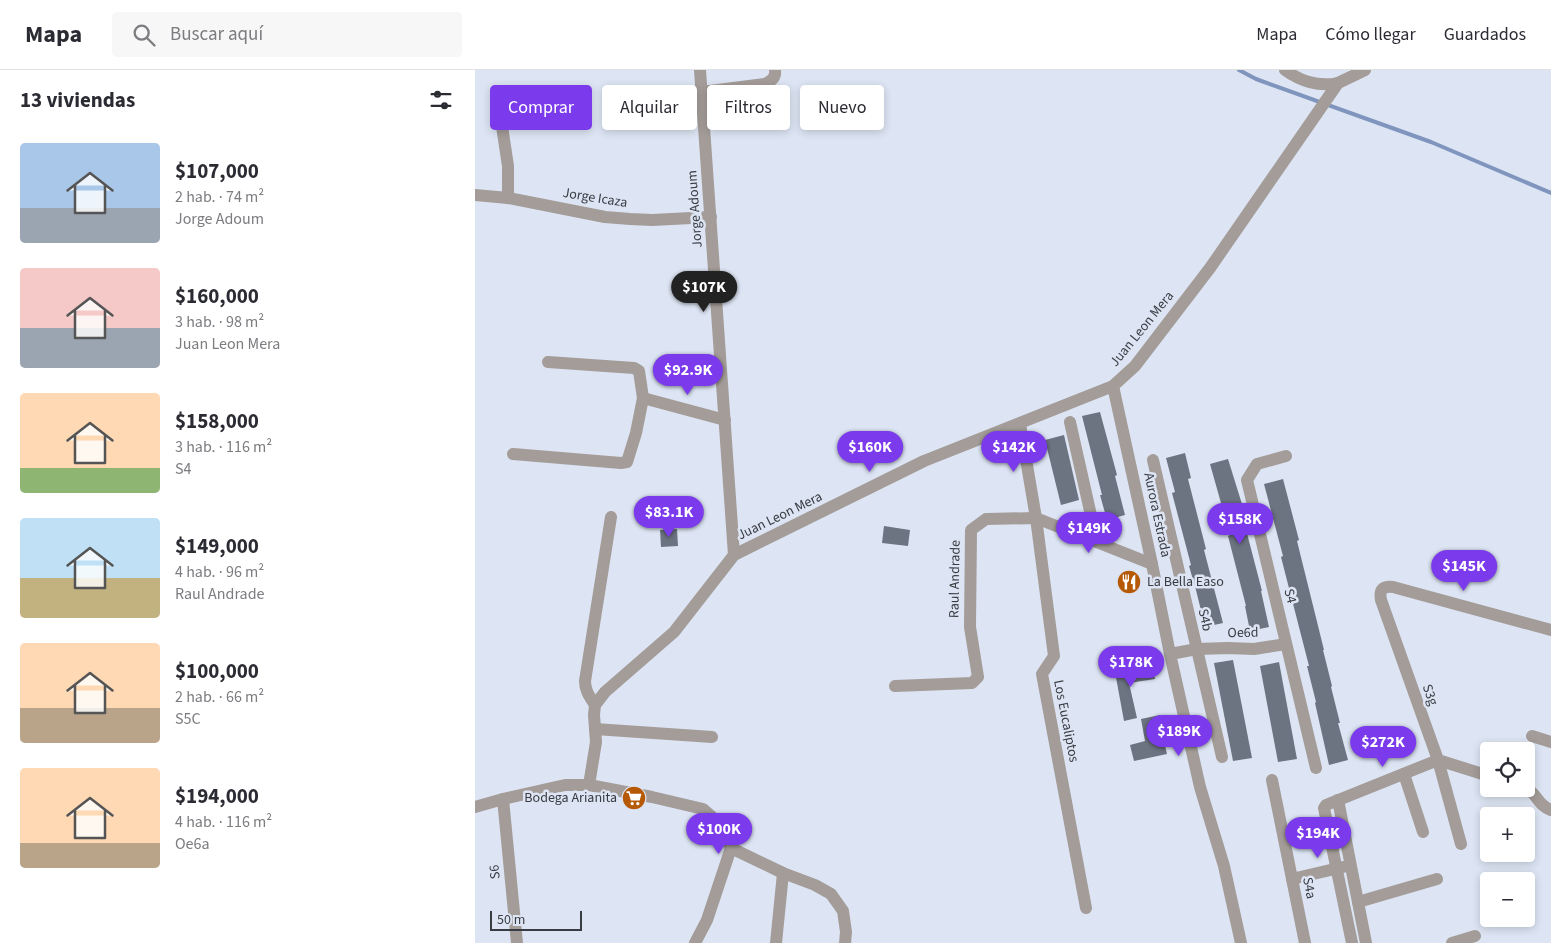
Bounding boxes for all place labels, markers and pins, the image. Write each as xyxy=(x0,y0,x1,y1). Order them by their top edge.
pin: $107K xyxy=(669,270,739,313)
pin: $92.9K xyxy=(647,354,729,396)
pin: $160K xyxy=(835,430,905,473)
pin: $142K xyxy=(979,430,1049,473)
pin: $83.1K xyxy=(628,496,710,538)
pin: $158K xyxy=(1205,502,1275,545)
pin: $149K xyxy=(1054,512,1124,554)
pin: $145K xyxy=(1429,550,1499,592)
restaurant icon: La Bella Easo xyxy=(1116,569,1142,595)
place label: La Bella Easo xyxy=(1147,572,1224,592)
pin: $178K xyxy=(1096,646,1166,688)
pin: $189K xyxy=(1144,714,1214,757)
pin: $272K xyxy=(1348,726,1418,768)
supermarket icon: Bodega Arianita xyxy=(621,785,647,811)
place label: Bodega Arianita xyxy=(524,788,617,808)
pin: $100K xyxy=(684,812,754,855)
pin: $194K xyxy=(1283,816,1353,859)

